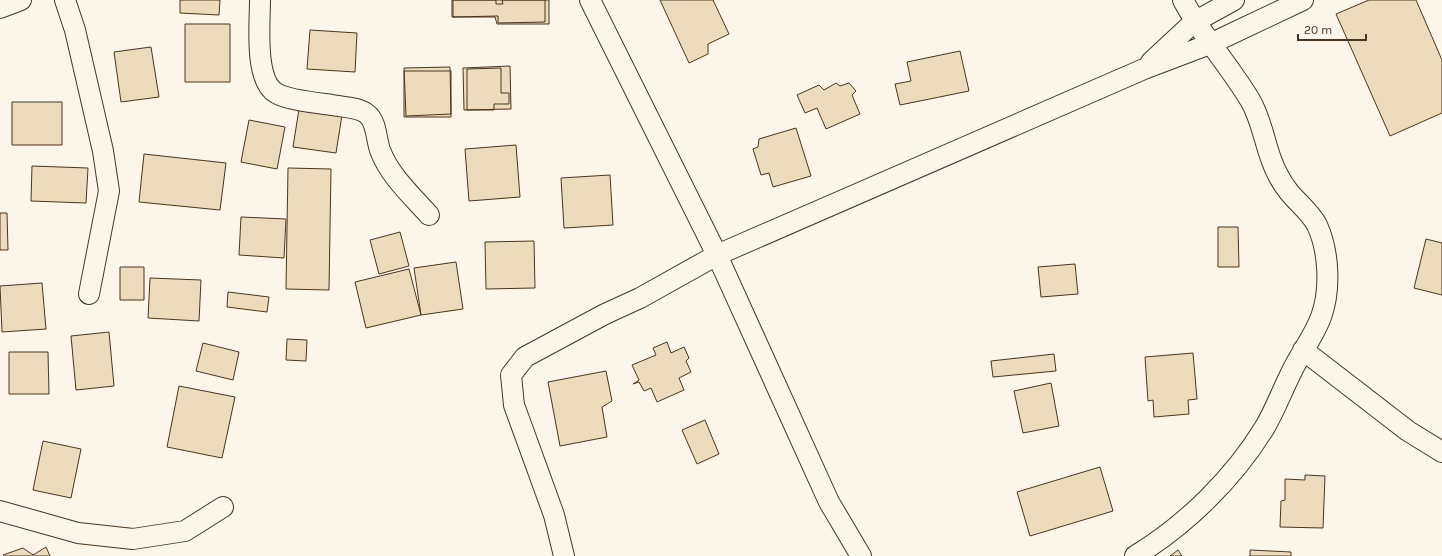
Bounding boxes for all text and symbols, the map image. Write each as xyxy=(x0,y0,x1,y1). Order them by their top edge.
scale bar xyxy=(1298,16,1366,42)
text: 20 m xyxy=(1304,23,1332,37)

